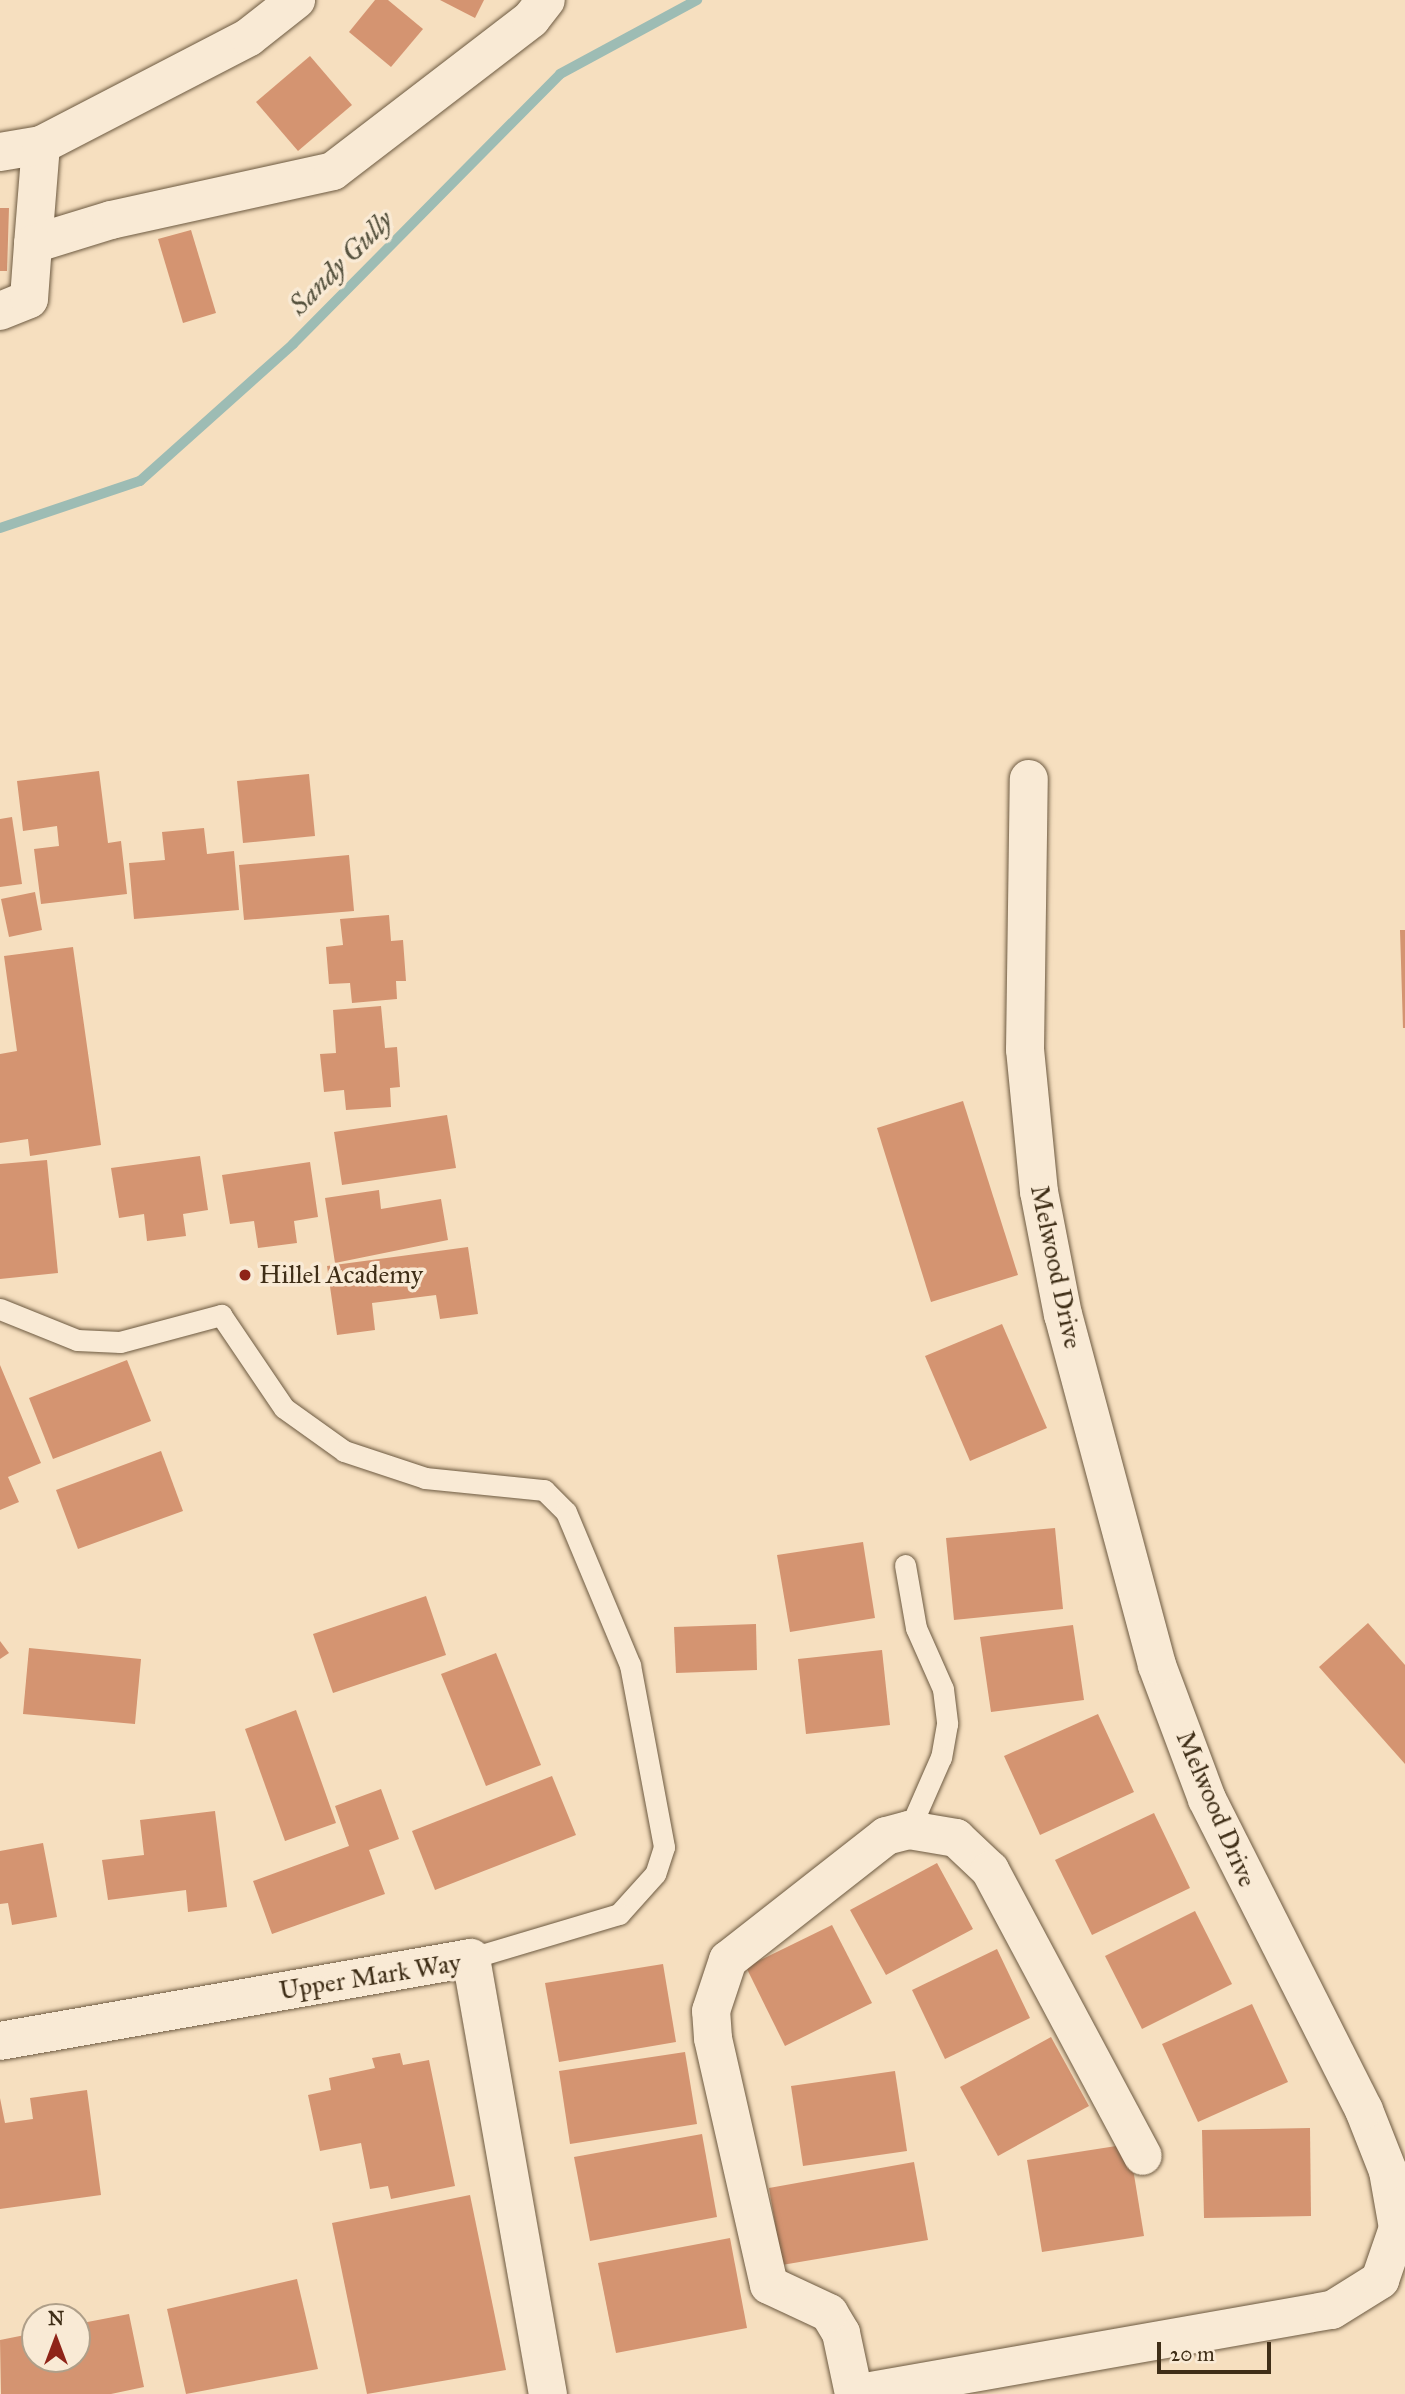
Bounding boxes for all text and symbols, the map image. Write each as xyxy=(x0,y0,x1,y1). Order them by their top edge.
water label: Sandy Gully xyxy=(282,204,400,322)
street label: Melwood Drive xyxy=(1023,1182,1089,1352)
place label: Hillel Academy xyxy=(259,1259,423,1291)
marker: Hillel Academy xyxy=(237,1267,253,1283)
street label: Melwood Drive xyxy=(1169,1726,1263,1892)
street label: Upper Mark Way xyxy=(277,1947,463,2007)
north arrow xyxy=(21,2303,91,2373)
text: N xyxy=(48,2307,64,2330)
scale bar xyxy=(1160,2328,1274,2372)
text: 20 m xyxy=(1170,2341,1215,2367)

